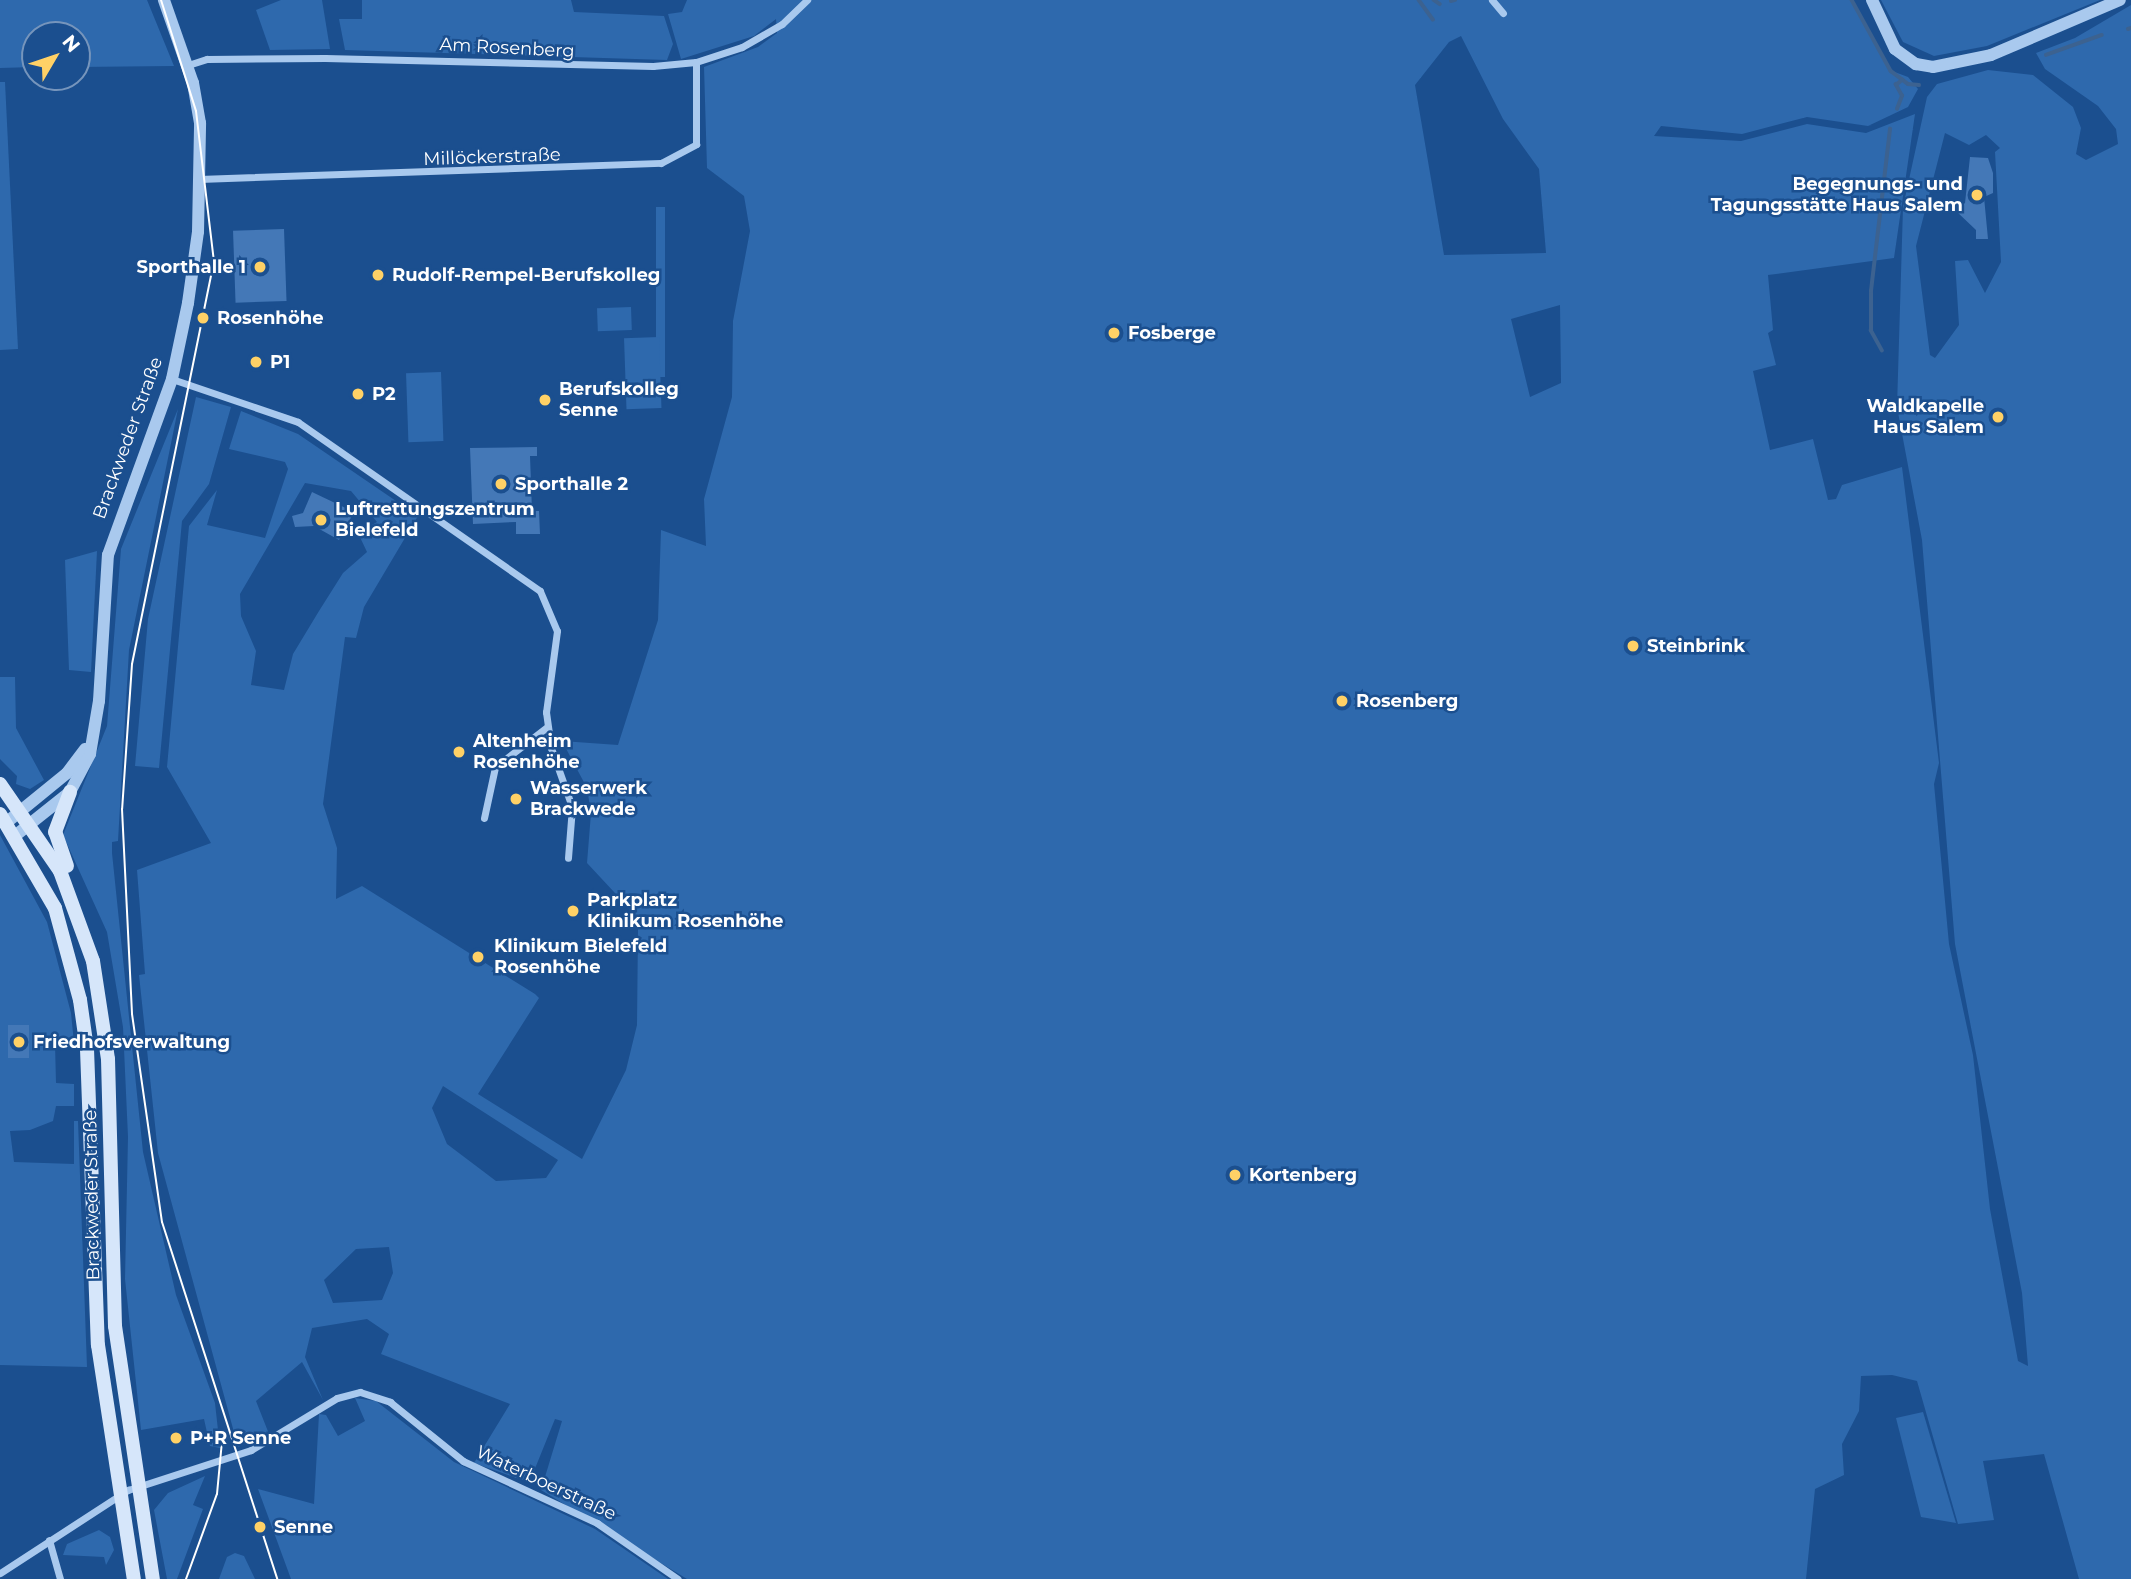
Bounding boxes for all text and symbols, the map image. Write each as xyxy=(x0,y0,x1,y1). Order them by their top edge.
north arrow xyxy=(21,21,91,91)
text: N xyxy=(57,31,85,57)
street label: Am Rosenberg xyxy=(439,34,575,62)
street label: Millöckerstraße xyxy=(423,144,561,170)
place label: Begegnungs- und Tagungsstätte Haus Salem xyxy=(1711,174,1963,216)
marker: Begegnungs- und Tagungsstätte Haus Salem xyxy=(1969,187,1985,203)
place label: Sporthalle 1 xyxy=(137,256,246,278)
marker: Sporthalle 1 xyxy=(252,259,268,275)
place label: Rudolf-Rempel-Berufskolleg xyxy=(392,264,660,286)
marker: Rudolf-Rempel-Berufskolleg xyxy=(370,267,386,283)
place label: Rosenhöhe xyxy=(217,307,324,329)
marker: Rosenhöhe xyxy=(195,310,211,326)
place label: Fosberge xyxy=(1128,322,1216,344)
marker: Fosberge xyxy=(1106,325,1122,341)
place label: P1 xyxy=(270,351,290,373)
street label: Brackweder Straße xyxy=(89,354,167,522)
marker: P1 xyxy=(248,354,264,370)
place label: Berufskolleg Senne xyxy=(559,379,679,422)
place label: P2 xyxy=(372,383,396,405)
marker: P2 xyxy=(350,386,366,402)
marker: Berufskolleg Senne xyxy=(537,392,553,408)
place label: Waldkapelle Haus Salem xyxy=(1866,396,1984,438)
marker: Waldkapelle Haus Salem xyxy=(1990,409,2006,425)
place label: Sporthalle 2 xyxy=(515,473,628,495)
marker: Sporthalle 2 xyxy=(493,476,509,492)
place label: Luftrettungszentrum Bielefeld xyxy=(335,499,535,542)
marker: Luftrettungszentrum Bielefeld xyxy=(313,512,329,528)
place label: Steinbrink xyxy=(1647,635,1745,657)
marker: Steinbrink xyxy=(1625,638,1641,654)
place label: Rosenberg xyxy=(1356,690,1458,712)
marker: Rosenberg xyxy=(1334,693,1350,709)
place label: Altenheim Rosenhöhe xyxy=(473,731,580,774)
marker: Altenheim Rosenhöhe xyxy=(451,744,467,760)
place label: Wasserwerk Brackwede xyxy=(530,778,647,820)
marker: Wasserwerk Brackwede xyxy=(508,791,524,807)
place label: Parkplatz Klinikum Rosenhöhe xyxy=(587,890,783,932)
marker: Parkplatz Klinikum Rosenhöhe xyxy=(565,903,581,919)
place label: Klinikum Bielefeld Rosenhöhe xyxy=(494,936,667,978)
marker: Klinikum Bielefeld Rosenhöhe xyxy=(468,947,488,967)
place label: Friedhofsverwaltung xyxy=(33,1031,230,1053)
marker: Friedhofsverwaltung xyxy=(11,1034,27,1050)
street label: Brackweder Straße xyxy=(80,1109,104,1281)
place label: Kortenberg xyxy=(1249,1164,1357,1186)
marker: Kortenberg xyxy=(1227,1167,1243,1183)
place label: P+R Senne xyxy=(190,1427,291,1449)
marker: P+R Senne xyxy=(168,1430,184,1446)
street label: Waterboerstraße xyxy=(472,1441,620,1525)
place label: Senne xyxy=(274,1516,333,1538)
marker: Senne xyxy=(252,1519,268,1535)

